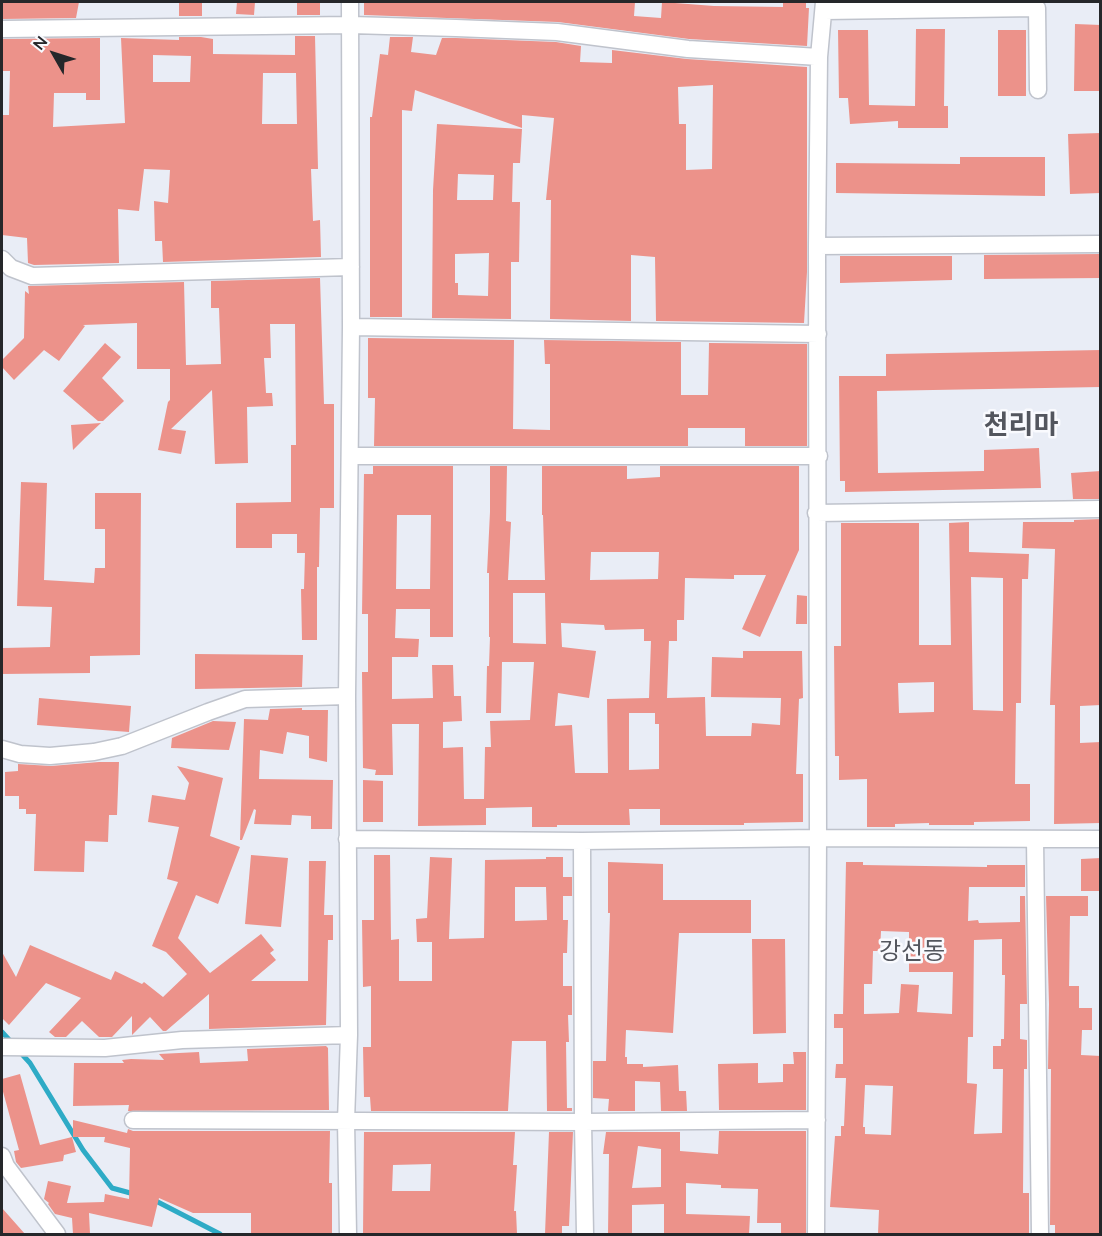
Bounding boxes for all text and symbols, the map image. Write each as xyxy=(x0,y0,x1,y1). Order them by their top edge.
north arrow xyxy=(24,24,84,84)
text: N xyxy=(28,32,52,54)
district label: 천리마 xyxy=(984,410,1058,442)
district label: 강선동 xyxy=(879,938,945,966)

